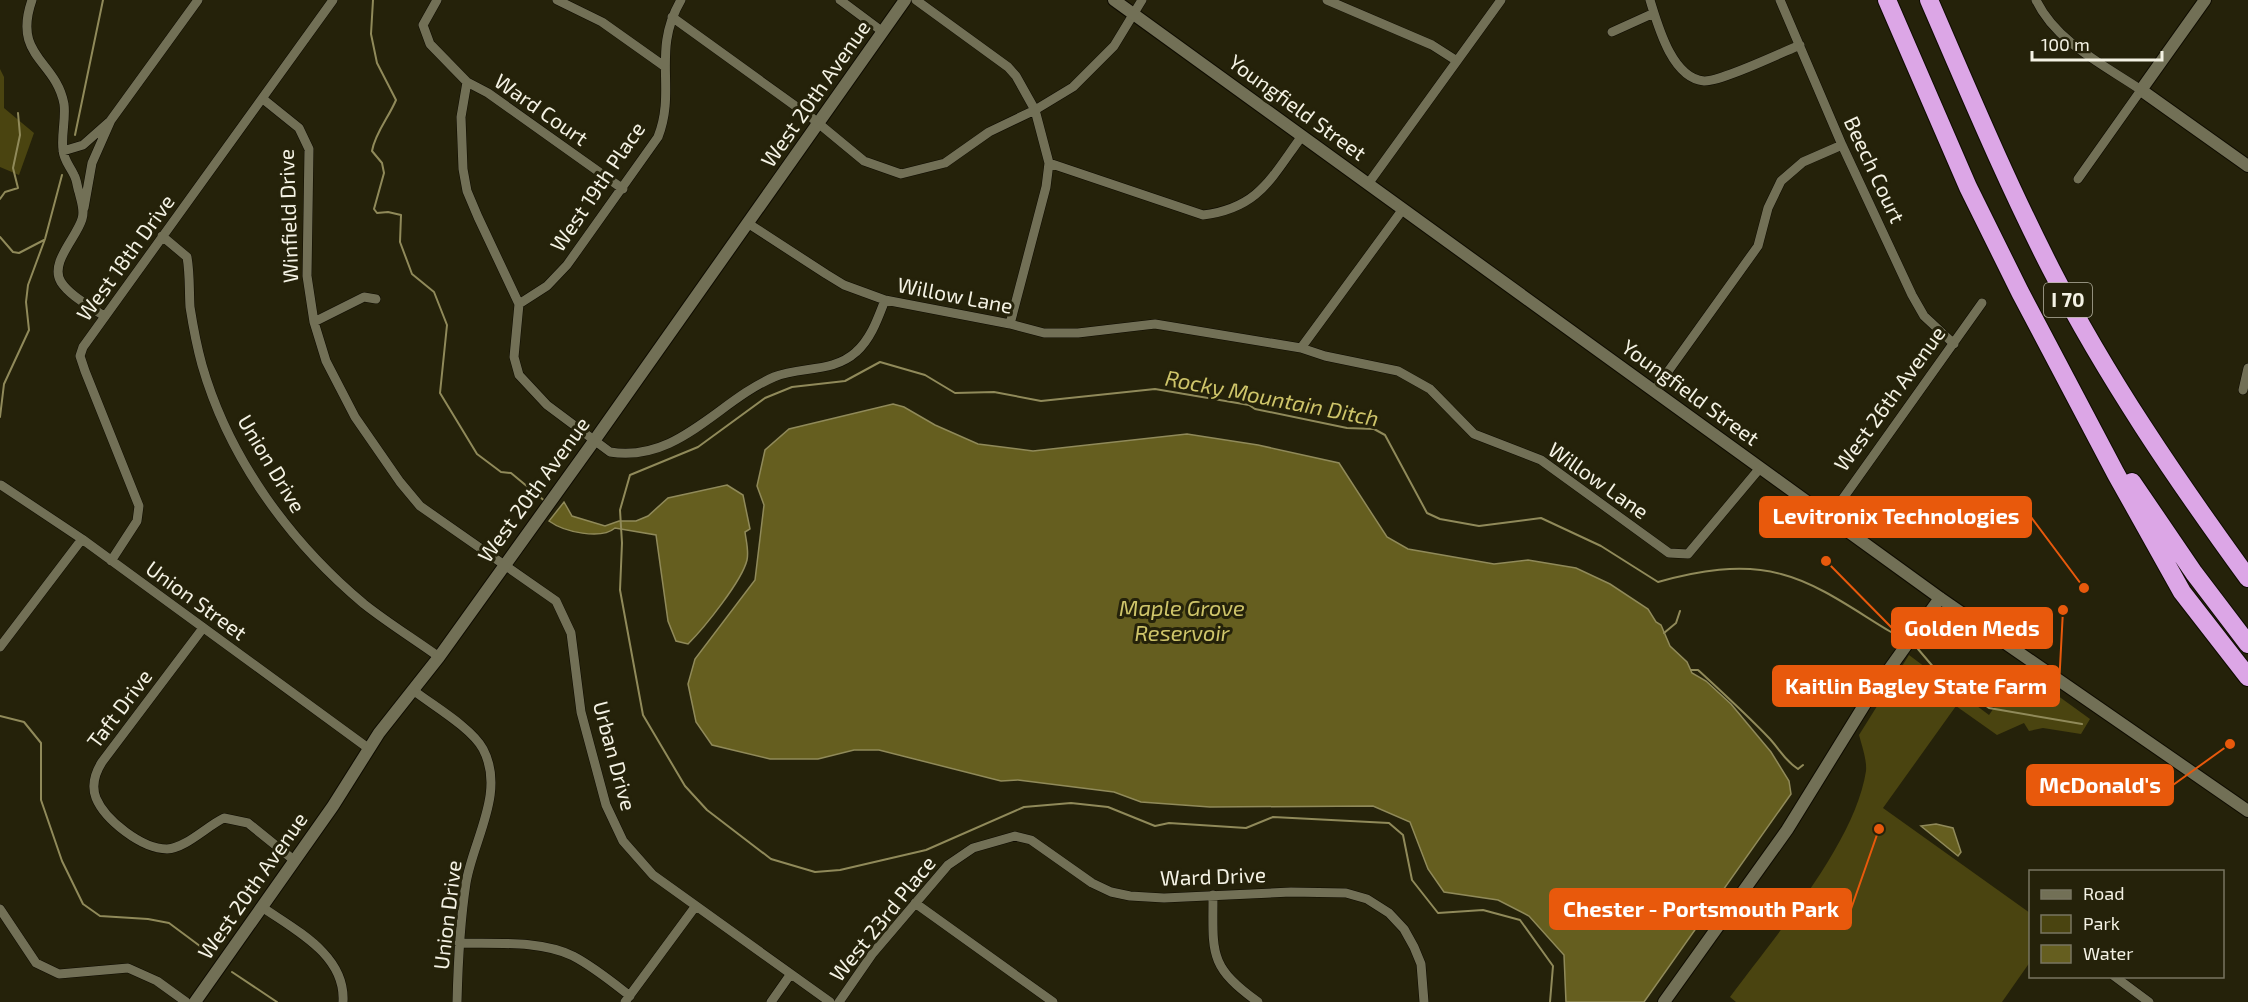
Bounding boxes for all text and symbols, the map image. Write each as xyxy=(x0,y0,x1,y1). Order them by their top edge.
street label: West 20th Avenue xyxy=(755,15,875,171)
scale bar xyxy=(2032,24,2162,62)
text: 100 m xyxy=(2041,33,2090,55)
street label: Youngfield Street xyxy=(1224,49,1371,165)
street label: Ward Court xyxy=(490,67,593,150)
street label: Beech Court xyxy=(1840,112,1911,227)
street label: West 19th Place xyxy=(544,117,649,256)
street label: Winfield Drive xyxy=(273,149,302,284)
street label: West 18th Drive xyxy=(71,189,179,325)
street label: Willow Lane xyxy=(896,271,1015,318)
road number: I 70 xyxy=(2044,283,2092,317)
street label: West 26th Avenue xyxy=(1828,321,1950,475)
street label: Youngfield Street xyxy=(1617,334,1764,450)
water label: Rocky Mountain Ditch xyxy=(1163,364,1381,431)
street label: Union Drive xyxy=(233,410,311,517)
street label: West 20th Avenue xyxy=(472,412,594,567)
street label: Willow Lane xyxy=(1544,436,1654,524)
callout: Levitronix Technologies xyxy=(1760,497,2031,537)
text: Levitronix Technologies xyxy=(1772,502,2020,528)
street label: Union Street xyxy=(142,555,252,645)
water label: Maple Grove Reservoir xyxy=(1119,594,1245,645)
callout: Golden Meds xyxy=(1892,608,2052,648)
text: Golden Meds xyxy=(1904,614,2040,640)
street label: Taft Drive xyxy=(81,664,157,752)
callout: Kaitlin Bagley State Farm xyxy=(1773,666,2059,706)
text: Kaitlin Bagley State Farm xyxy=(1785,672,2047,699)
street label: Urban Drive xyxy=(589,698,642,813)
callout: McDonald's xyxy=(2027,765,2173,805)
text: McDonald's xyxy=(2039,771,2161,797)
street label: West 20th Avenue xyxy=(192,807,312,963)
street label: West 23rd Place xyxy=(824,850,940,986)
street label: Union Drive xyxy=(427,859,466,971)
street label: Ward Drive xyxy=(1160,861,1266,890)
legend xyxy=(2029,870,2224,978)
text: Road xyxy=(2083,882,2124,904)
callout: Chester - Portsmouth Park xyxy=(1550,889,1851,929)
text: Chester - Portsmouth Park xyxy=(1563,895,1840,921)
text: Park xyxy=(2083,912,2120,934)
text: Water xyxy=(2083,942,2133,964)

